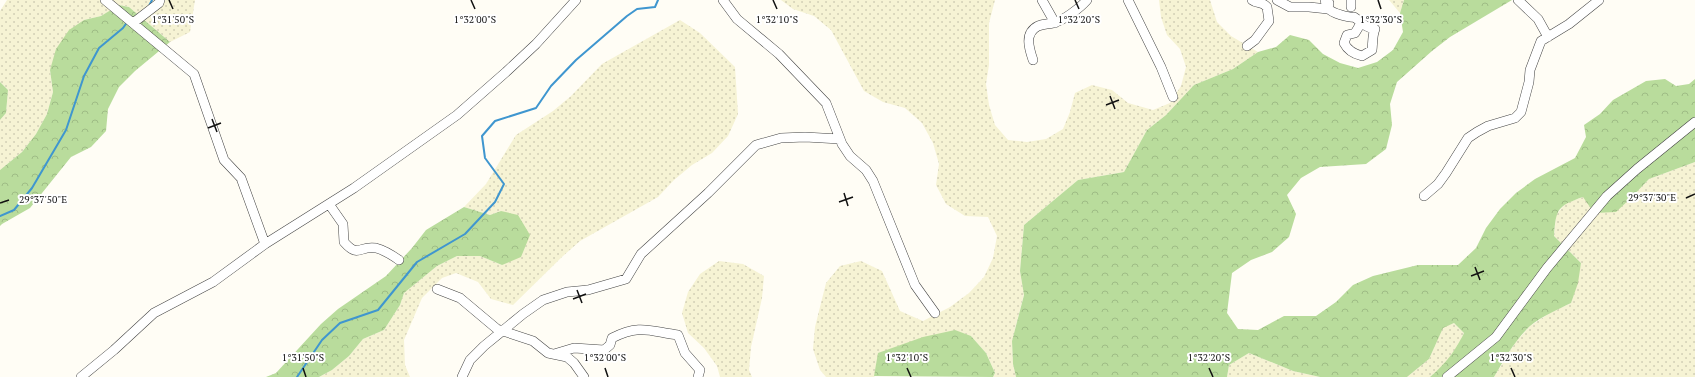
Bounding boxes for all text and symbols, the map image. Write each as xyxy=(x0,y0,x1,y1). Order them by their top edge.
text: 1°31'50"S xyxy=(152,13,194,26)
text: 1°32'00"S xyxy=(454,13,496,26)
text: 1°32'10"S xyxy=(756,13,798,26)
text: 1°32'20"S xyxy=(1058,13,1100,26)
text: 1°32'30"S xyxy=(1360,13,1402,26)
text: 29°37'30"E xyxy=(1628,191,1676,204)
text: 29°37'50"E xyxy=(19,193,67,206)
text: 1°31'50"S xyxy=(282,351,324,364)
text: 1°32'00"S xyxy=(584,351,626,364)
text: 1°32'10"S xyxy=(886,351,928,364)
text: 1°32'20"S xyxy=(1188,351,1230,364)
text: 1°32'30"S xyxy=(1490,351,1532,364)

